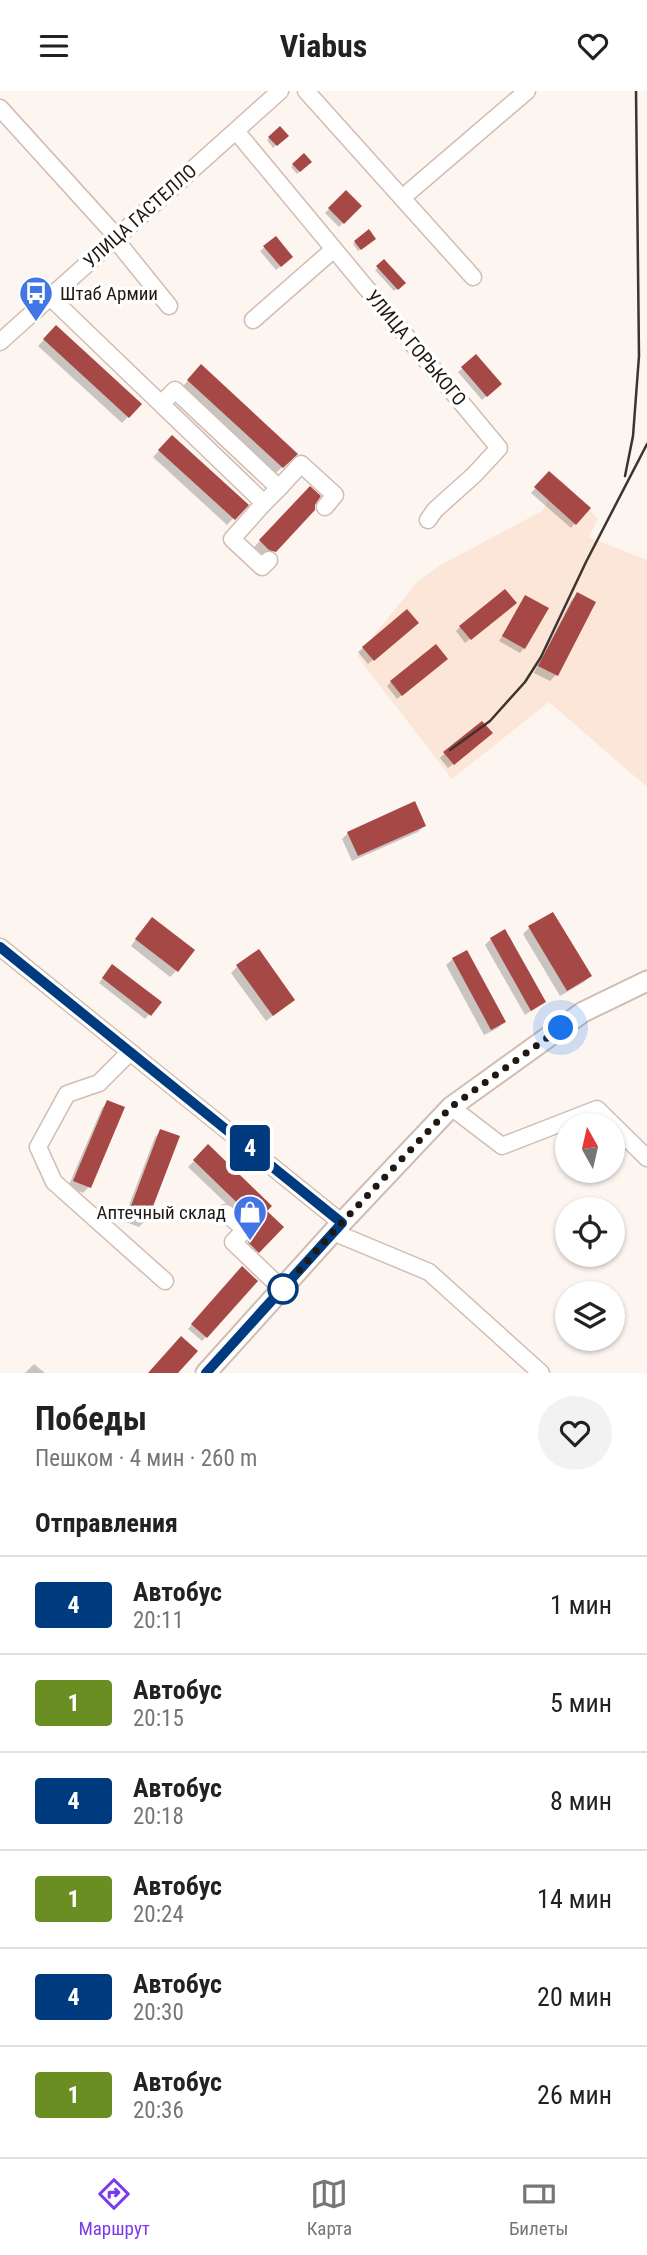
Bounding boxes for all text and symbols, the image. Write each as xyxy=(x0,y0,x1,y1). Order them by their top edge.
icon: menu xyxy=(35,27,73,65)
text: Viabus xyxy=(280,27,367,65)
icon: heart xyxy=(574,27,612,65)
street label: УЛИЦА ГАСТЕЛЛО xyxy=(79,159,201,273)
bus stop icon: Штаб Армии xyxy=(17,274,55,323)
place label: Штаб Армии xyxy=(60,282,158,305)
street label: УЛИЦА ГОРЬКОГО xyxy=(361,285,471,411)
your location xyxy=(543,1010,578,1045)
north arrow xyxy=(555,1113,625,1183)
map controls xyxy=(555,1113,625,1351)
line badge: 4 xyxy=(227,1125,273,1171)
text: 4 xyxy=(244,1134,256,1162)
shop icon: Аптечный склад xyxy=(231,1193,269,1242)
button: locate xyxy=(555,1197,625,1267)
place label: Аптечный склад xyxy=(96,1201,226,1224)
unlabelled marker xyxy=(268,1274,298,1304)
button: layers xyxy=(555,1281,625,1351)
button: heart xyxy=(538,1396,612,1470)
text: Победы xyxy=(35,1399,147,1438)
text: Пешком · 4 мин · 260 m xyxy=(35,1445,257,1472)
text: Отправления xyxy=(35,1508,178,1538)
text: Автобус xyxy=(133,1577,222,1607)
text: 1 мин xyxy=(550,1590,612,1620)
text: 4 xyxy=(67,1591,80,1619)
text: 20:11 xyxy=(133,1607,184,1634)
text: Автобус xyxy=(133,1675,222,1705)
text: 5 мин xyxy=(550,1688,612,1718)
text: 1 xyxy=(67,1689,80,1717)
text: 20:15 xyxy=(133,1705,184,1732)
text: Автобус xyxy=(133,1773,222,1803)
text: 8 мин xyxy=(550,1786,612,1816)
text: 4 xyxy=(67,1787,80,1815)
text: 20:18 xyxy=(133,1803,184,1830)
text: Автобус xyxy=(133,1871,222,1901)
text: 14 мин xyxy=(537,1884,612,1914)
text: 1 xyxy=(67,1885,80,1913)
text: 20:24 xyxy=(133,1901,184,1928)
text: Автобус xyxy=(133,1969,222,1999)
text: 20 мин xyxy=(537,1982,612,2012)
text: 4 xyxy=(67,1983,80,2011)
text: 20:30 xyxy=(133,1999,184,2026)
text: Автобус xyxy=(133,2067,222,2097)
text: 26 мин xyxy=(537,2080,612,2110)
text: 1 xyxy=(67,2081,80,2109)
text: 20:36 xyxy=(133,2097,184,2124)
tab: Маршрут xyxy=(78,2175,150,2240)
tab: Карта xyxy=(307,2175,352,2240)
tab: Билеты xyxy=(509,2175,569,2240)

